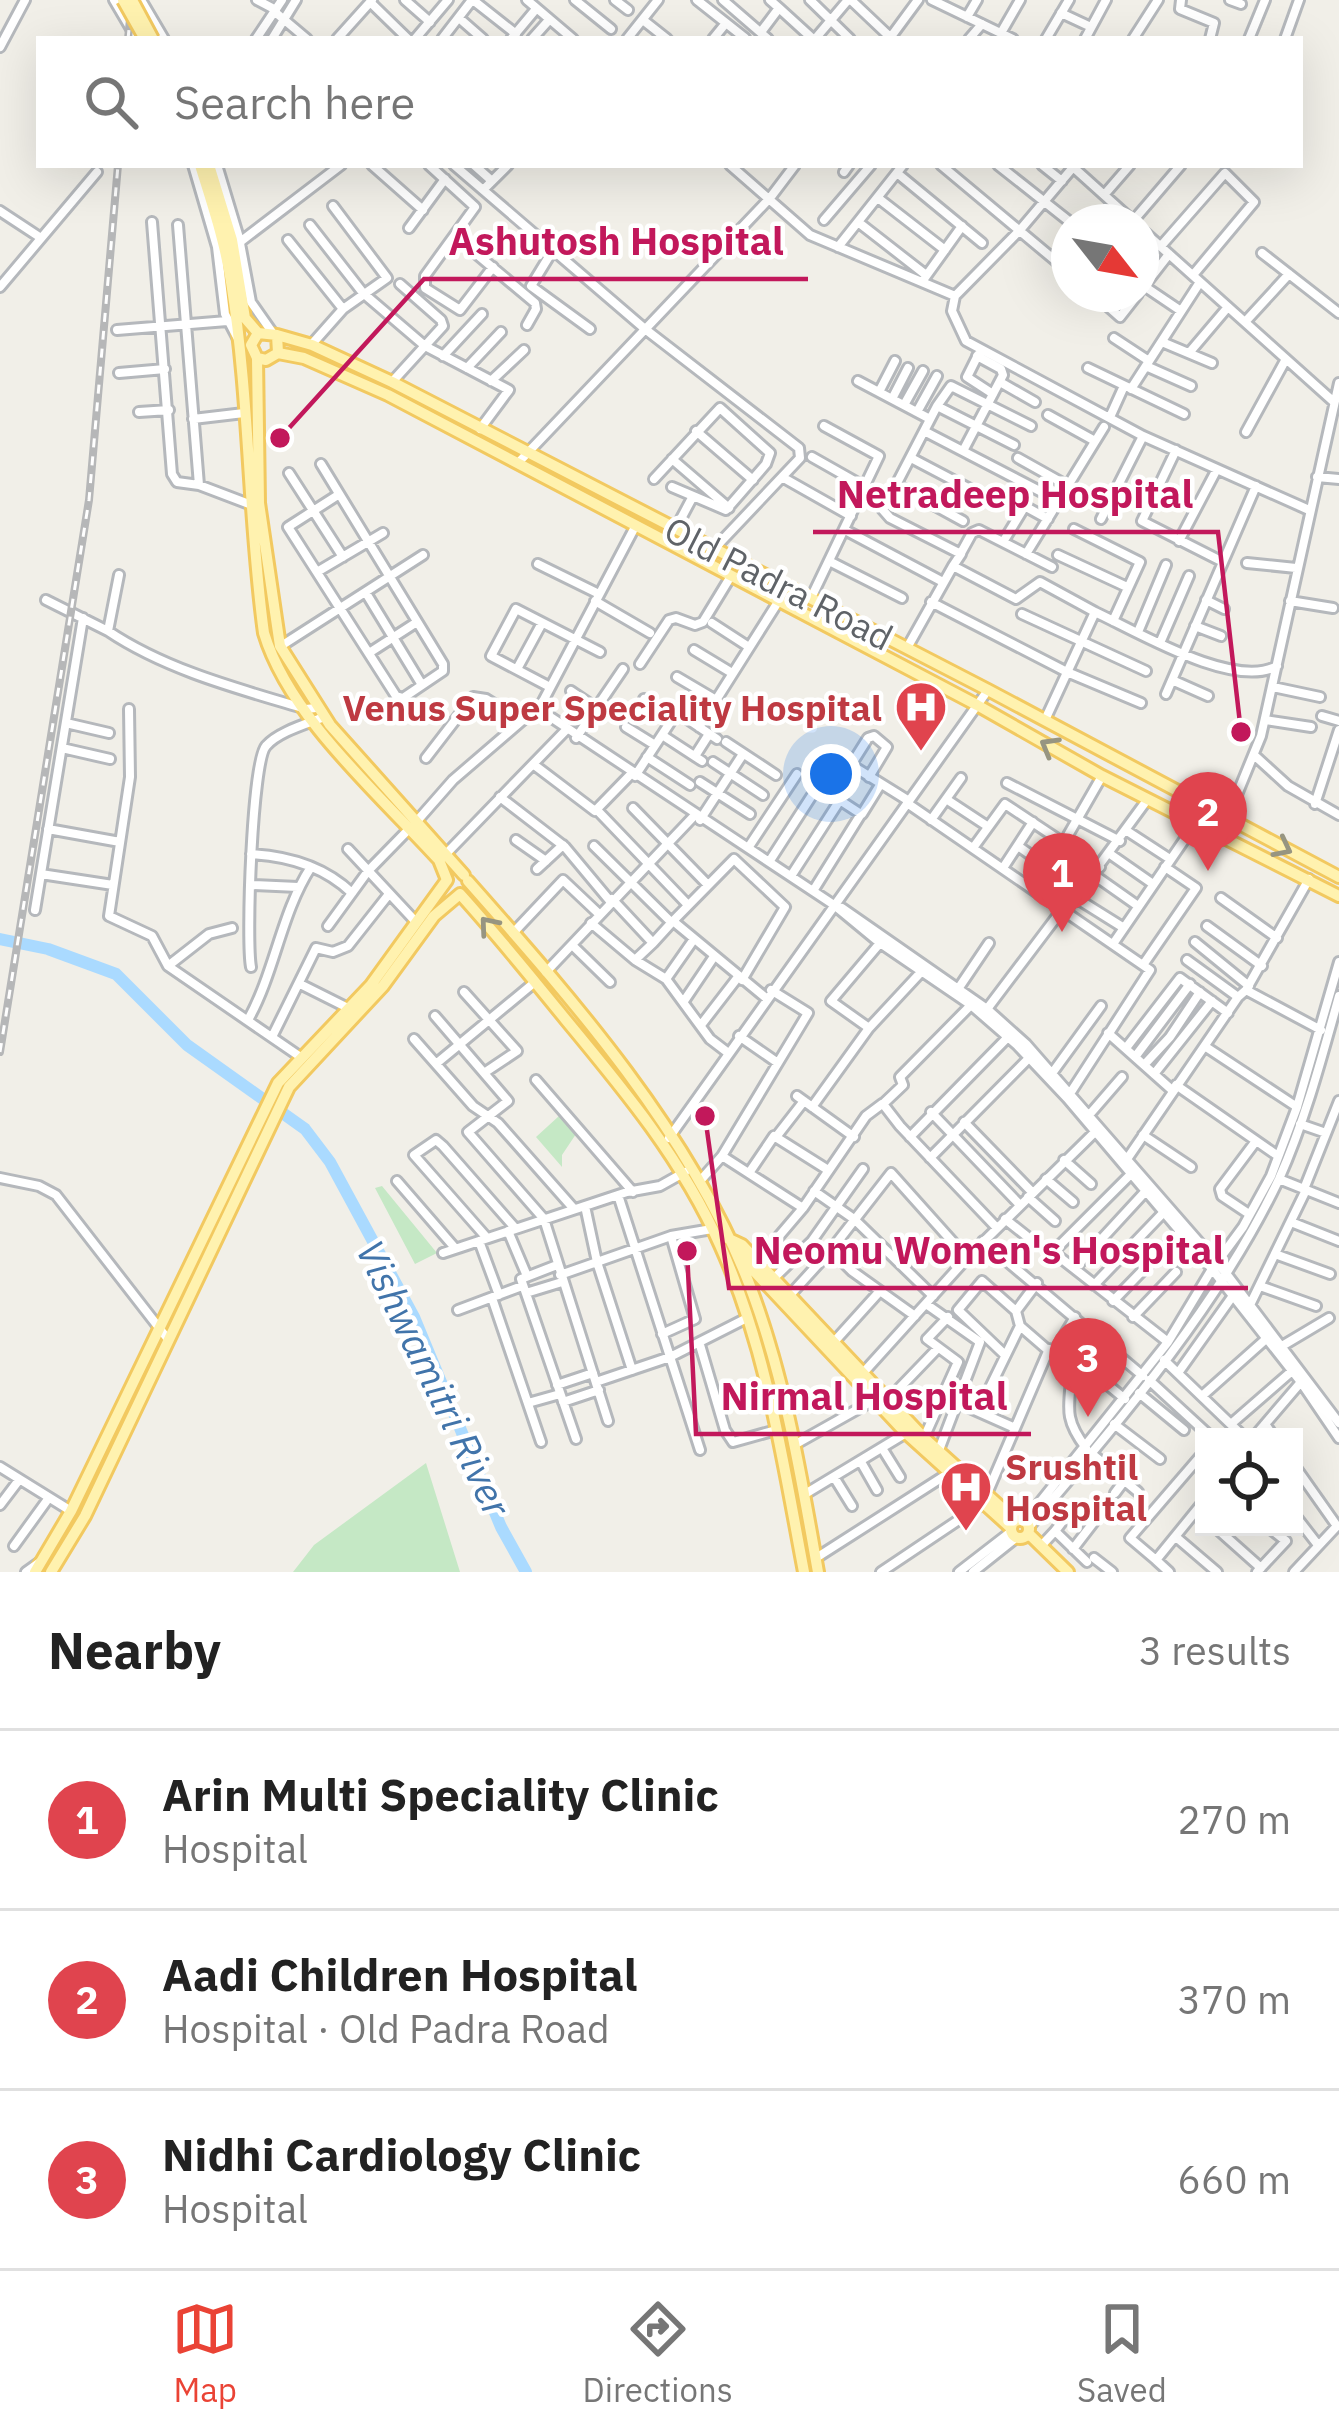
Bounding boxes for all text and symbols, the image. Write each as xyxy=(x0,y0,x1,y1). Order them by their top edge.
search box xyxy=(36,36,1303,168)
icon: search xyxy=(78,69,144,135)
text: Search here xyxy=(174,73,415,131)
callout: Ashutosh Hospital xyxy=(424,204,808,279)
north arrow xyxy=(1051,204,1159,312)
text: Ashutosh Hospital xyxy=(448,215,784,266)
callout: Netradeep Hospital xyxy=(813,457,1218,532)
text: Netradeep Hospital xyxy=(837,468,1194,519)
street label: Old Padra Road xyxy=(657,505,901,661)
hospital icon: Venus Super Speciality Hospital xyxy=(893,679,949,753)
place label: Venus Super Speciality Hospital xyxy=(342,684,882,731)
one-way arrow xyxy=(1040,737,1061,760)
your location xyxy=(801,744,861,804)
pin: 2 xyxy=(1169,772,1247,871)
pin: 1 xyxy=(1023,833,1101,932)
one-way arrow xyxy=(1271,833,1292,857)
one-way arrow xyxy=(480,917,502,939)
callout: Neomu Women's Hospital xyxy=(729,1213,1248,1288)
text: Neomu Women's Hospital xyxy=(754,1224,1225,1275)
water label: Vishwamitri River xyxy=(345,1231,524,1526)
pin: 3 xyxy=(1049,1318,1127,1417)
callout: Nirmal Hospital xyxy=(696,1359,1031,1434)
text: Nirmal Hospital xyxy=(721,1370,1008,1421)
map controls xyxy=(1195,1428,1303,1536)
button: locate xyxy=(1195,1428,1303,1536)
place label: Srushtil Hospital xyxy=(1005,1443,1147,1531)
hospital icon: Srushtil Hospital xyxy=(938,1459,994,1533)
text: Nearby xyxy=(48,1617,221,1683)
text: 3 results xyxy=(1139,1625,1291,1676)
text: Arin Multi Speciality Clinic xyxy=(162,1765,719,1823)
text: 1 xyxy=(75,1794,99,1845)
text: 270 m xyxy=(1178,1794,1291,1845)
text: Hospital xyxy=(162,1823,308,1874)
text: Aadi Children Hospital xyxy=(162,1945,637,2003)
text: 2 xyxy=(75,1974,99,2025)
text: 370 m xyxy=(1178,1974,1291,2025)
text: Hospital · Old Padra Road xyxy=(162,2003,610,2054)
text: Nidhi Cardiology Clinic xyxy=(162,2125,641,2183)
text: 3 xyxy=(75,2154,99,2205)
text: 660 m xyxy=(1178,2154,1291,2205)
text: Hospital xyxy=(162,2183,308,2234)
tab: Map xyxy=(172,2296,238,2411)
tab: Directions xyxy=(583,2296,733,2411)
tab: Saved xyxy=(1077,2296,1167,2411)

